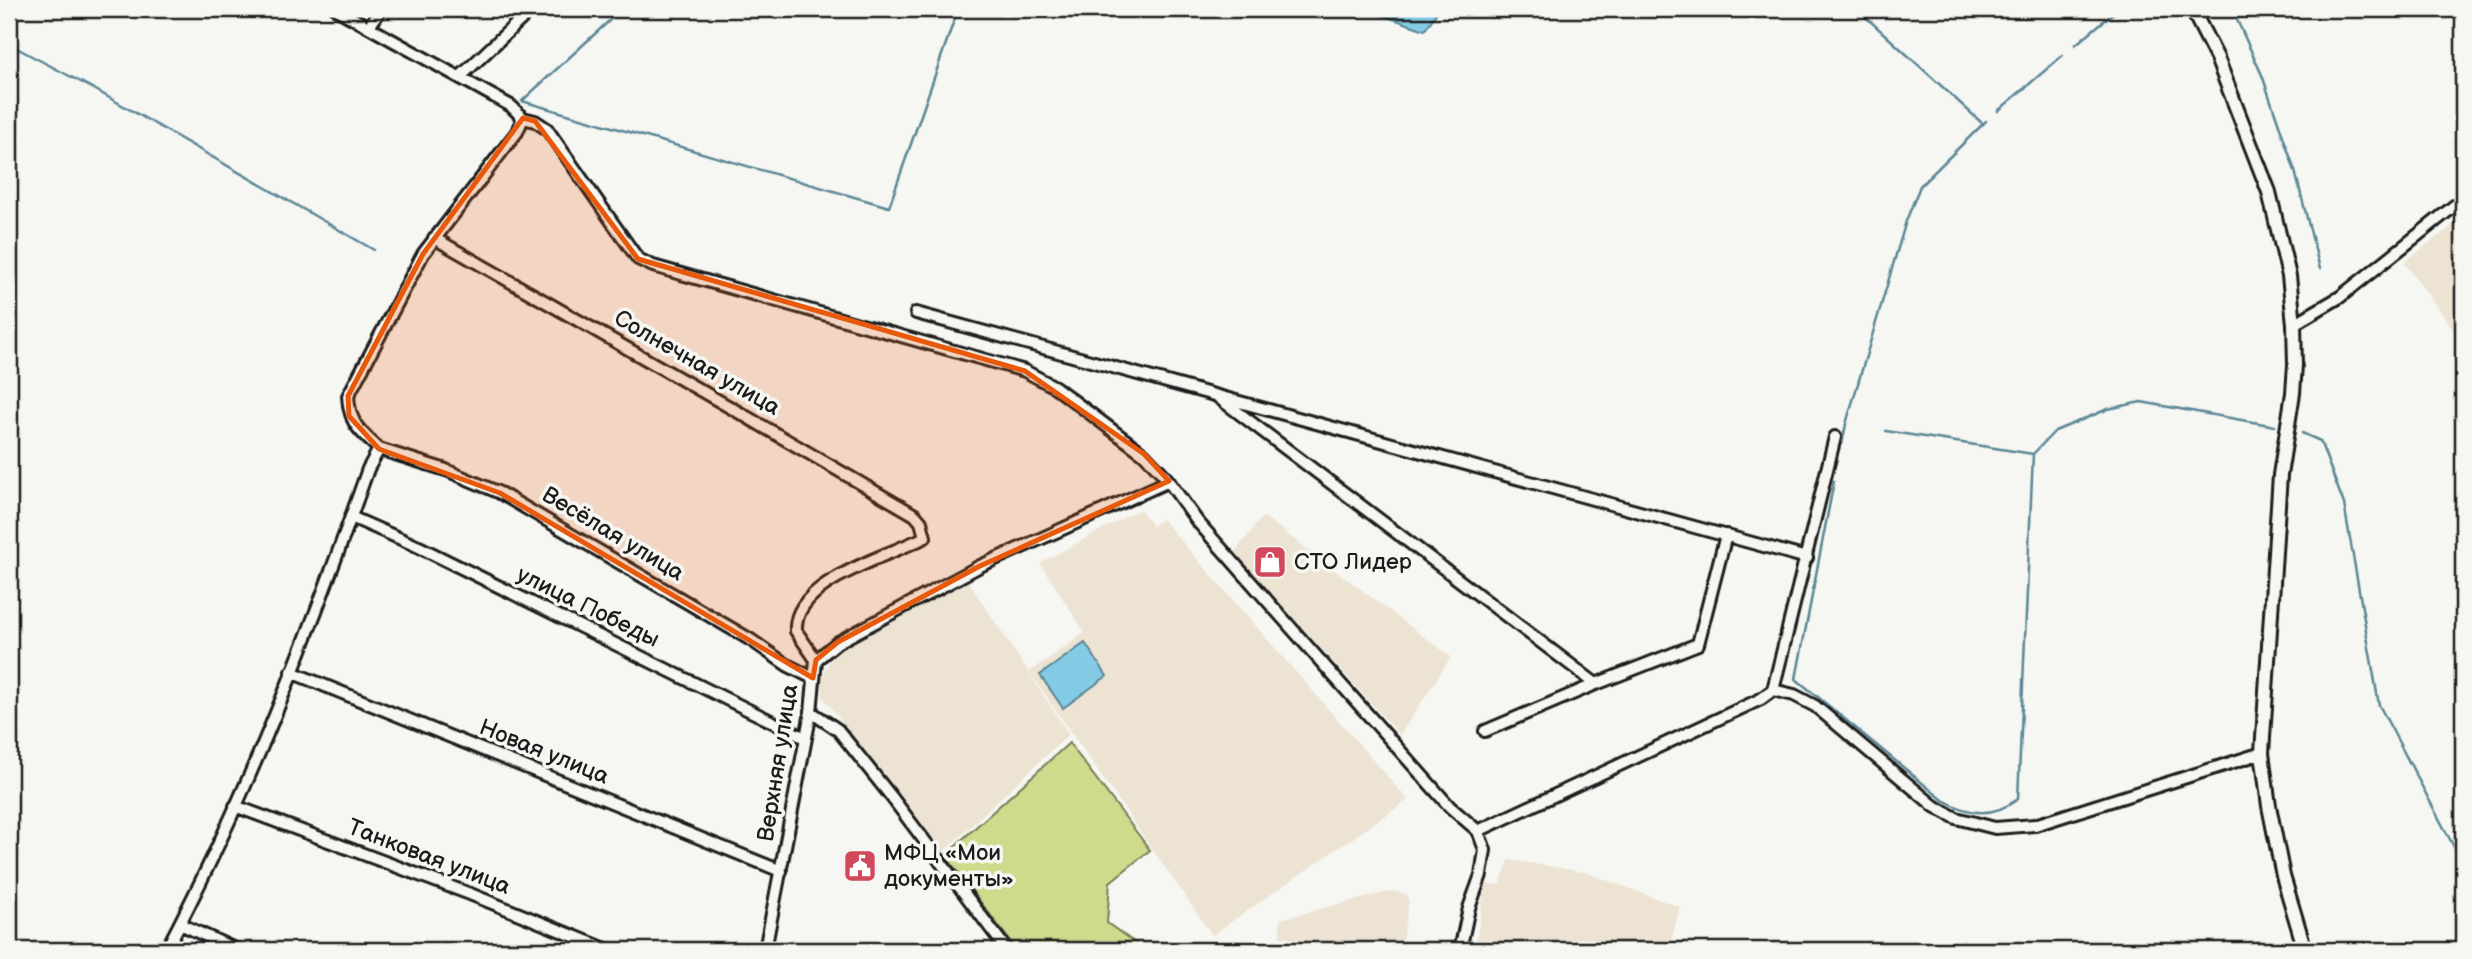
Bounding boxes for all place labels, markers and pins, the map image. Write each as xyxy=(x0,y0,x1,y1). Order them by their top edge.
shop icon: СТО Лидер xyxy=(1251,543,1289,581)
place label: СТО Лидер xyxy=(1294,548,1412,576)
place label: МФЦ «Мои документы» xyxy=(884,839,1014,893)
public building icon: МФЦ «Мои документы» xyxy=(841,847,879,885)

